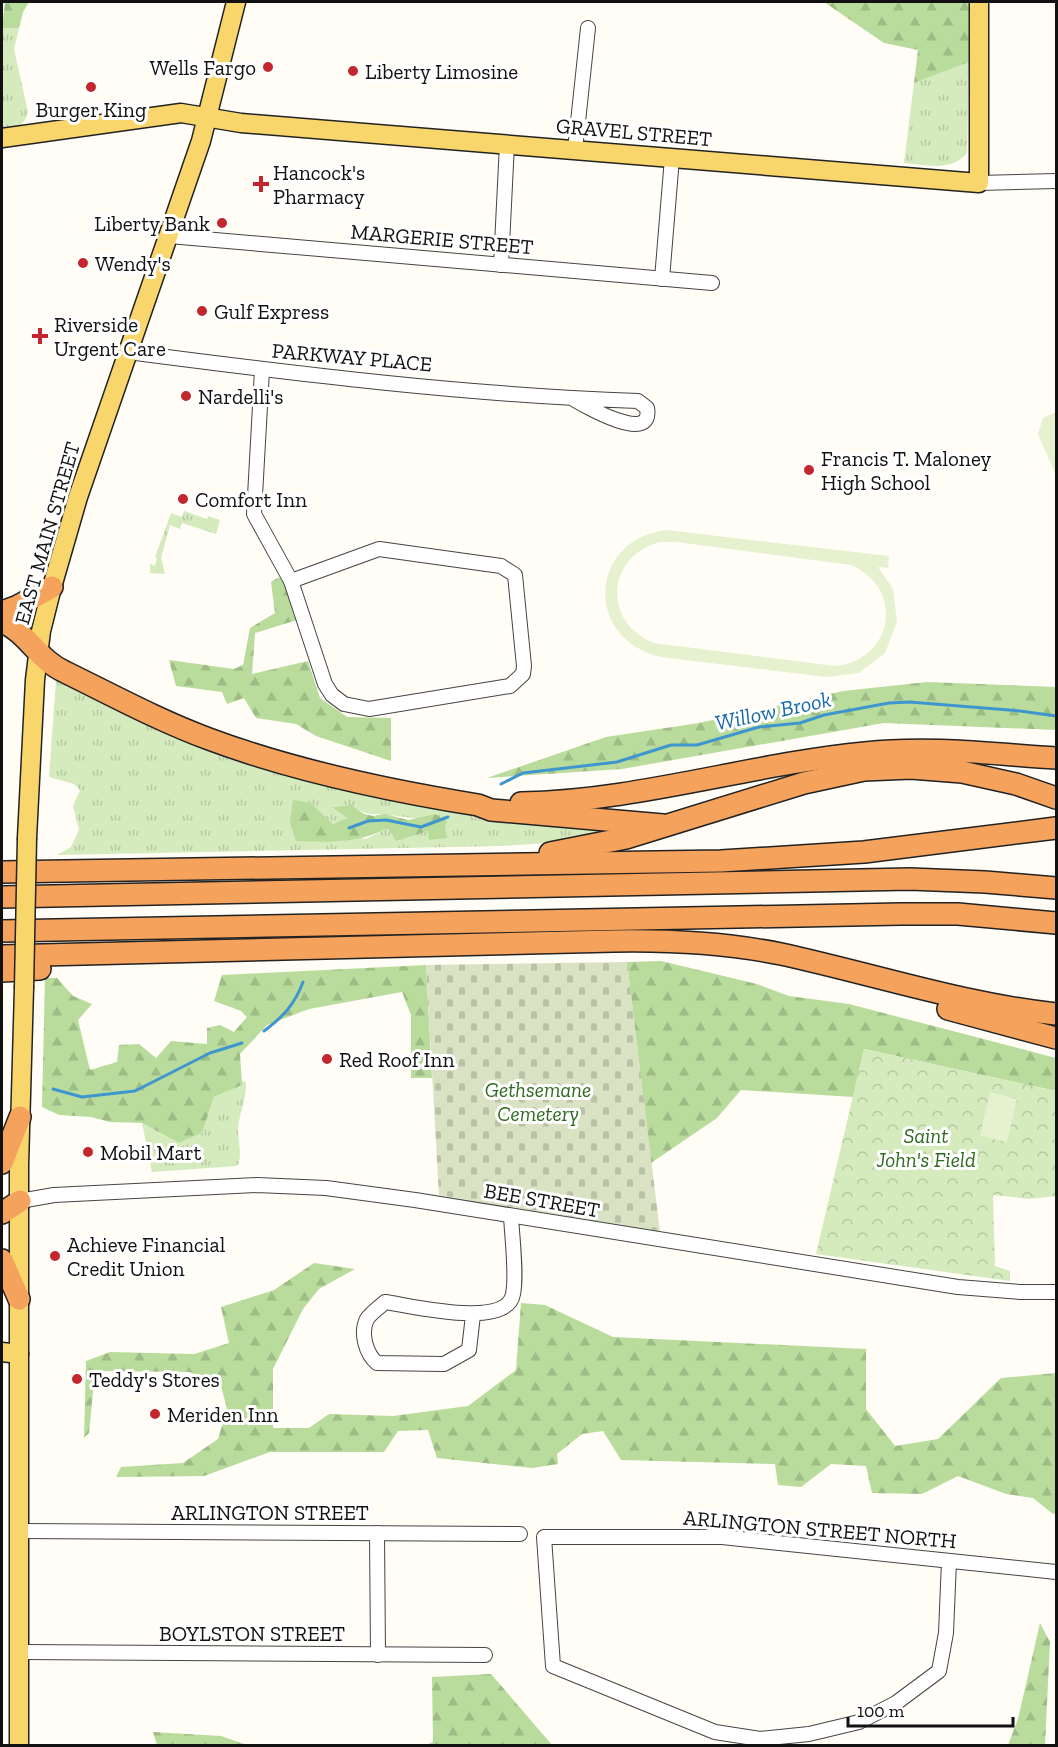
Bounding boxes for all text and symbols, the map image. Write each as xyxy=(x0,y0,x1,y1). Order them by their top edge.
place label: Wells Fargo xyxy=(150,55,256,80)
place label: Liberty Limosine xyxy=(365,59,518,84)
marker: Wells Fargo xyxy=(261,60,275,74)
marker: Liberty Limosine xyxy=(346,64,360,78)
marker: Burger King xyxy=(84,80,98,94)
place label: Burger King xyxy=(36,97,147,122)
street label: GRAVEL STREET xyxy=(555,113,713,151)
place label: Hancock's Pharmacy xyxy=(273,160,365,209)
marker: Hancock's Pharmacy xyxy=(254,177,268,191)
place label: Liberty Bank xyxy=(94,211,210,236)
marker: Liberty Bank xyxy=(215,216,229,230)
street label: MARGERIE STREET xyxy=(349,219,535,259)
place label: Wendy's xyxy=(95,251,171,276)
marker: Wendy's xyxy=(76,256,90,270)
place label: Gulf Express xyxy=(214,299,329,324)
marker: Gulf Express xyxy=(195,304,209,318)
place label: Riverside Urgent Care xyxy=(54,312,166,361)
marker: Riverside Urgent Care xyxy=(31,327,49,345)
street label: PARKWAY PLACE xyxy=(271,338,433,376)
place label: Nardelli's xyxy=(198,384,283,409)
marker: Nardelli's xyxy=(179,389,193,403)
street label: EAST MAIN STREET xyxy=(9,439,85,627)
place label: Francis T. Maloney High School xyxy=(821,446,991,495)
marker: Francis T. Maloney High School xyxy=(802,463,816,477)
place label: Comfort Inn xyxy=(195,487,307,512)
marker: Comfort Inn xyxy=(176,492,190,506)
water label: Willow Brook xyxy=(713,686,834,736)
place label: Red Roof Inn xyxy=(339,1047,454,1072)
marker: Red Roof Inn xyxy=(320,1052,334,1066)
park label: Gethsemane Cemetery xyxy=(485,1077,591,1126)
park label: Saint John's Field xyxy=(875,1123,976,1172)
place label: Mobil Mart xyxy=(100,1140,202,1165)
marker: Mobil Mart xyxy=(81,1145,95,1159)
street label: BEE STREET xyxy=(482,1178,602,1222)
place label: Achieve Financial Credit Union xyxy=(67,1232,226,1281)
marker: Achieve Financial Credit Union xyxy=(48,1249,62,1263)
place label: Teddy's Stores xyxy=(89,1367,220,1392)
marker: Teddy's Stores xyxy=(70,1372,84,1386)
place label: Meriden Inn xyxy=(167,1402,279,1427)
marker: Meriden Inn xyxy=(148,1407,162,1421)
street label: ARLINGTON STREET xyxy=(171,1500,369,1525)
street label: ARLINGTON STREET NORTH xyxy=(682,1505,958,1553)
street label: BOYLSTON STREET xyxy=(159,1621,345,1646)
scale bar xyxy=(848,1690,1013,1728)
text: 100 m xyxy=(857,1700,905,1722)

